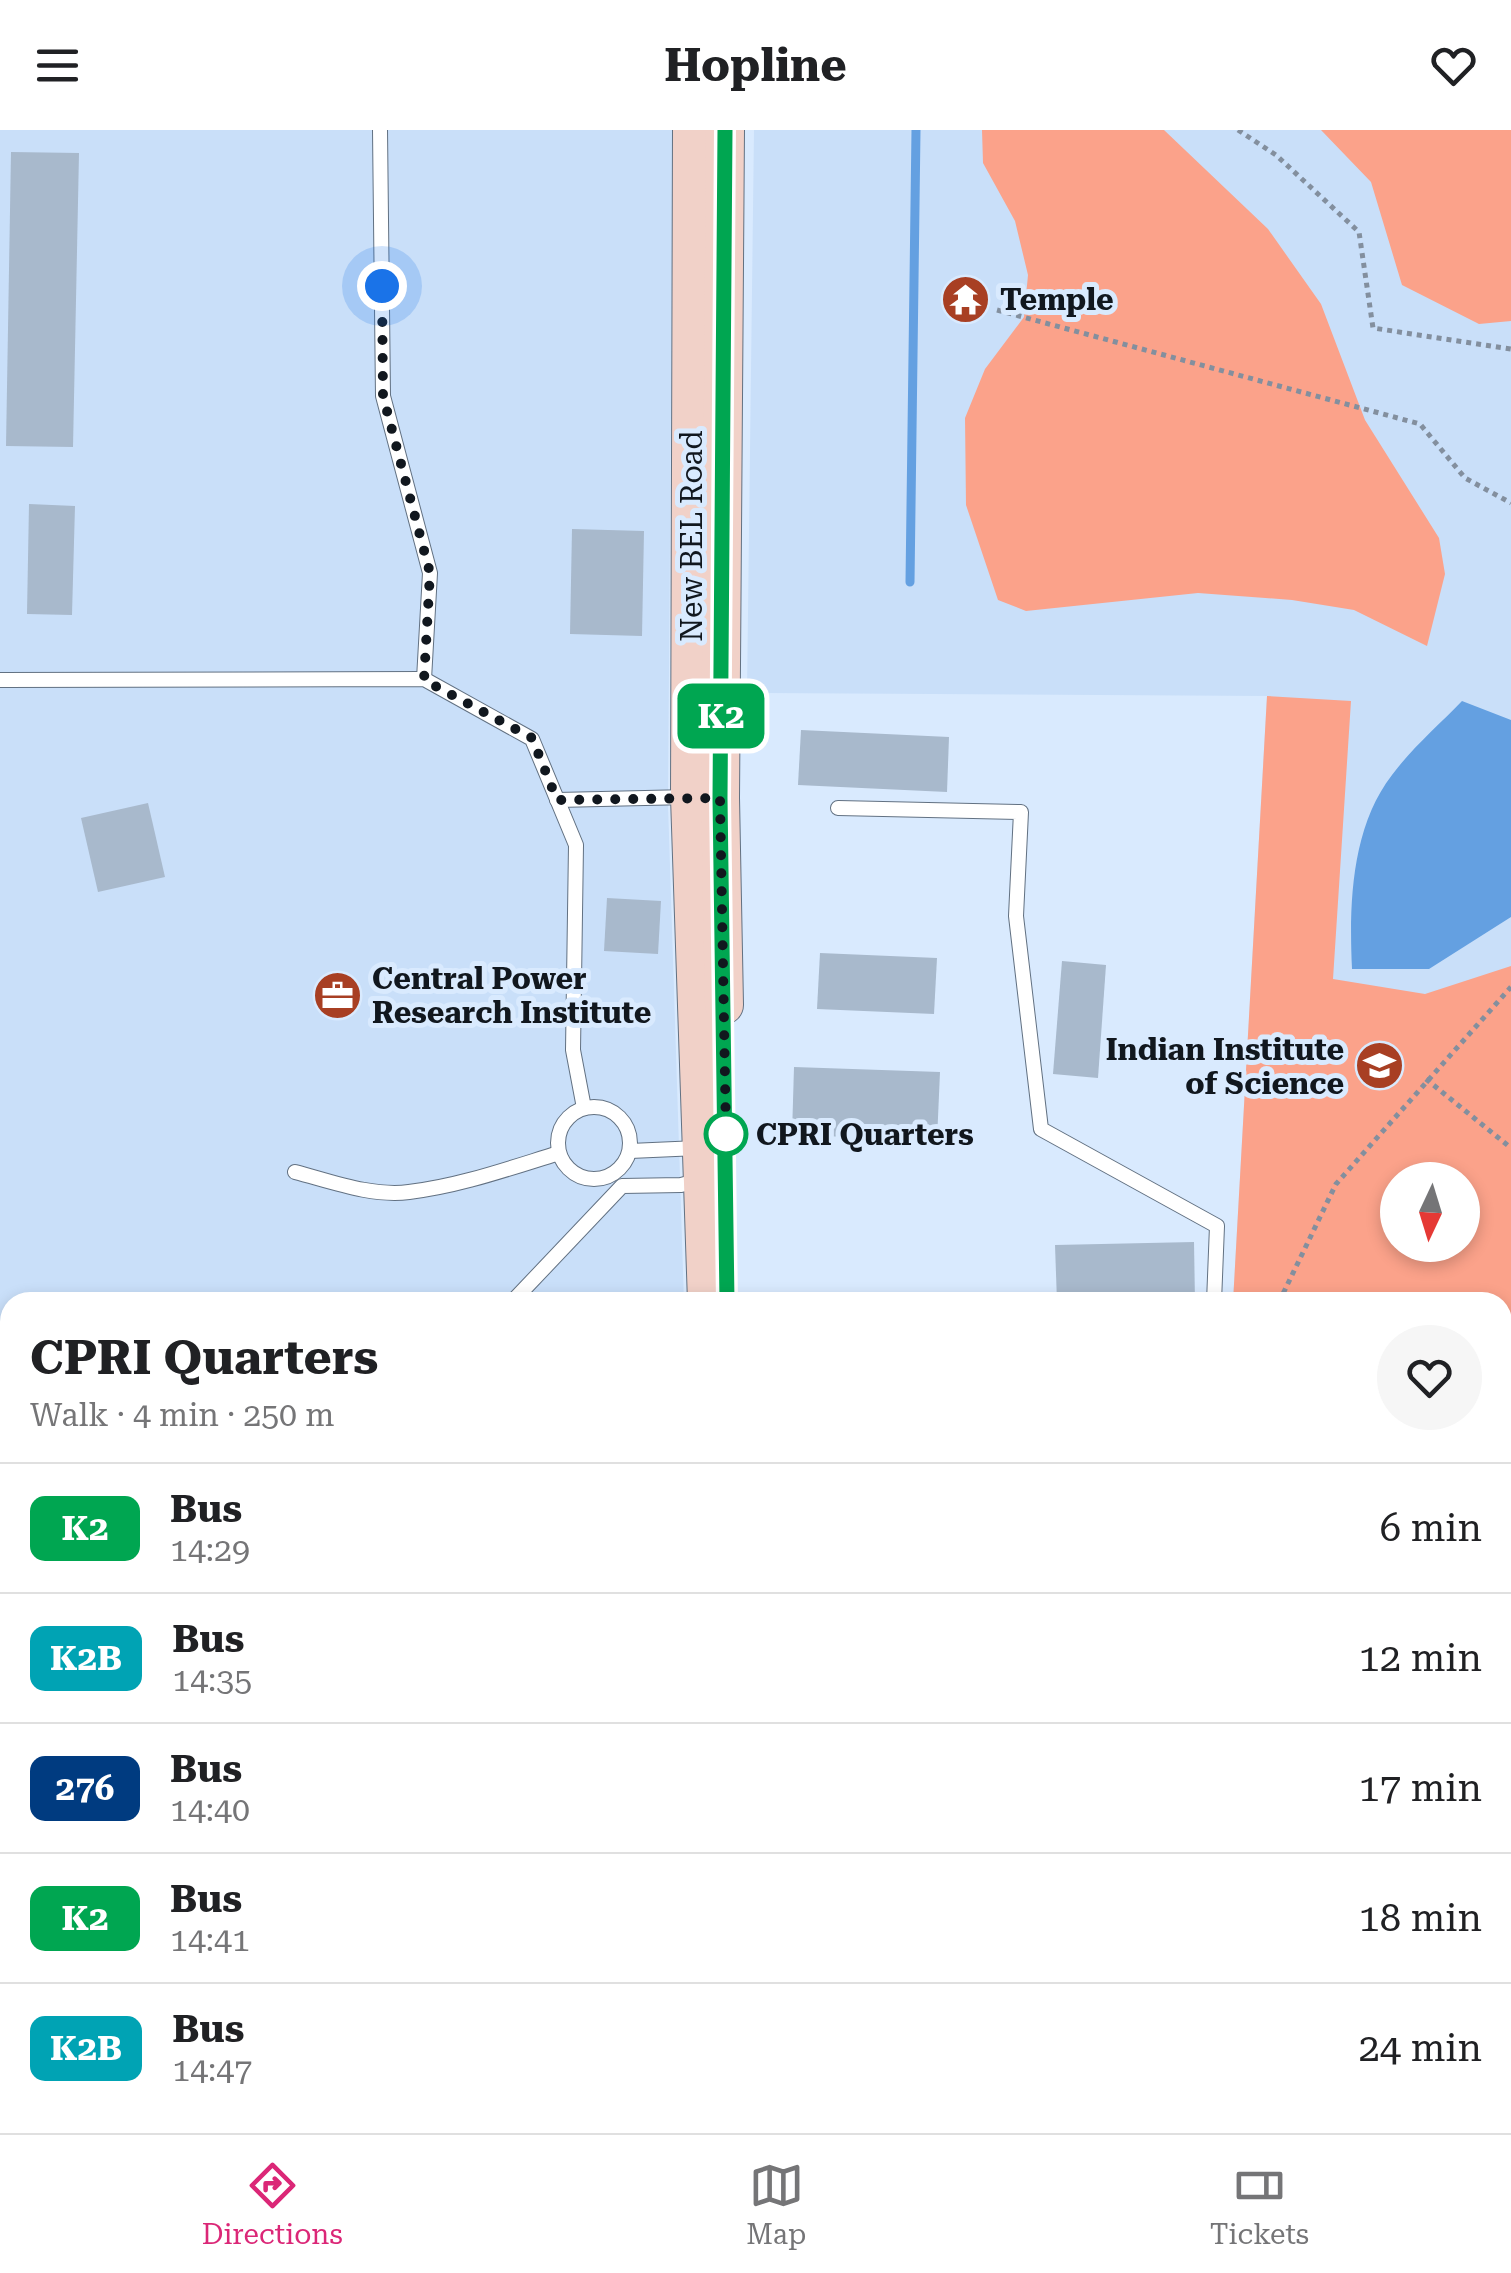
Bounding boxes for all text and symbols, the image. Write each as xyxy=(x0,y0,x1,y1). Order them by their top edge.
icon: menu xyxy=(30,38,85,93)
icon: heart xyxy=(1426,38,1481,93)
text: Hopline xyxy=(664,39,847,92)
your location xyxy=(357,261,407,311)
temple icon: Temple xyxy=(939,273,991,325)
place label: Temple xyxy=(1000,282,1114,317)
street label: New BEL Road xyxy=(674,430,709,642)
line badge: K2 xyxy=(676,684,766,748)
text: K2 xyxy=(697,696,745,737)
place label: Central Power Research Institute xyxy=(372,961,651,1030)
office icon: Central Power Research Institute xyxy=(311,969,363,1021)
place label: Indian Institute of Science xyxy=(1106,1032,1344,1101)
school or university icon: Indian Institute of Science xyxy=(1353,1040,1405,1092)
marker: CPRI Quarters xyxy=(705,1113,747,1155)
place label: CPRI Quarters xyxy=(756,1117,974,1152)
north arrow xyxy=(1380,1162,1480,1262)
map controls xyxy=(1380,1162,1480,1262)
button: heart xyxy=(1377,1325,1482,1430)
text: CPRI Quarters xyxy=(30,1330,378,1386)
text: Walk · 4 min · 250 m xyxy=(30,1396,334,1434)
text: Bus xyxy=(170,1487,242,1531)
text: 6 min xyxy=(1380,1506,1482,1550)
text: K2 xyxy=(61,1508,109,1549)
text: 14:29 xyxy=(170,1531,250,1569)
text: Bus xyxy=(172,1617,244,1661)
text: 12 min xyxy=(1359,1636,1482,1680)
text: K2B xyxy=(50,1638,122,1679)
text: 14:35 xyxy=(172,1661,252,1699)
text: Bus xyxy=(170,1747,242,1791)
text: 17 min xyxy=(1359,1766,1482,1810)
text: 276 xyxy=(56,1768,114,1809)
text: 14:40 xyxy=(170,1791,250,1829)
text: Bus xyxy=(170,1877,242,1921)
text: 18 min xyxy=(1359,1896,1482,1940)
text: K2 xyxy=(61,1898,109,1939)
text: 14:41 xyxy=(170,1921,250,1959)
text: Bus xyxy=(172,2007,244,2051)
text: 24 min xyxy=(1359,2026,1482,2070)
text: K2B xyxy=(50,2028,122,2069)
text: 14:47 xyxy=(172,2051,252,2089)
tab: Directions xyxy=(202,2158,343,2251)
tab: Map xyxy=(746,2158,806,2251)
tab: Tickets xyxy=(1210,2158,1309,2251)

